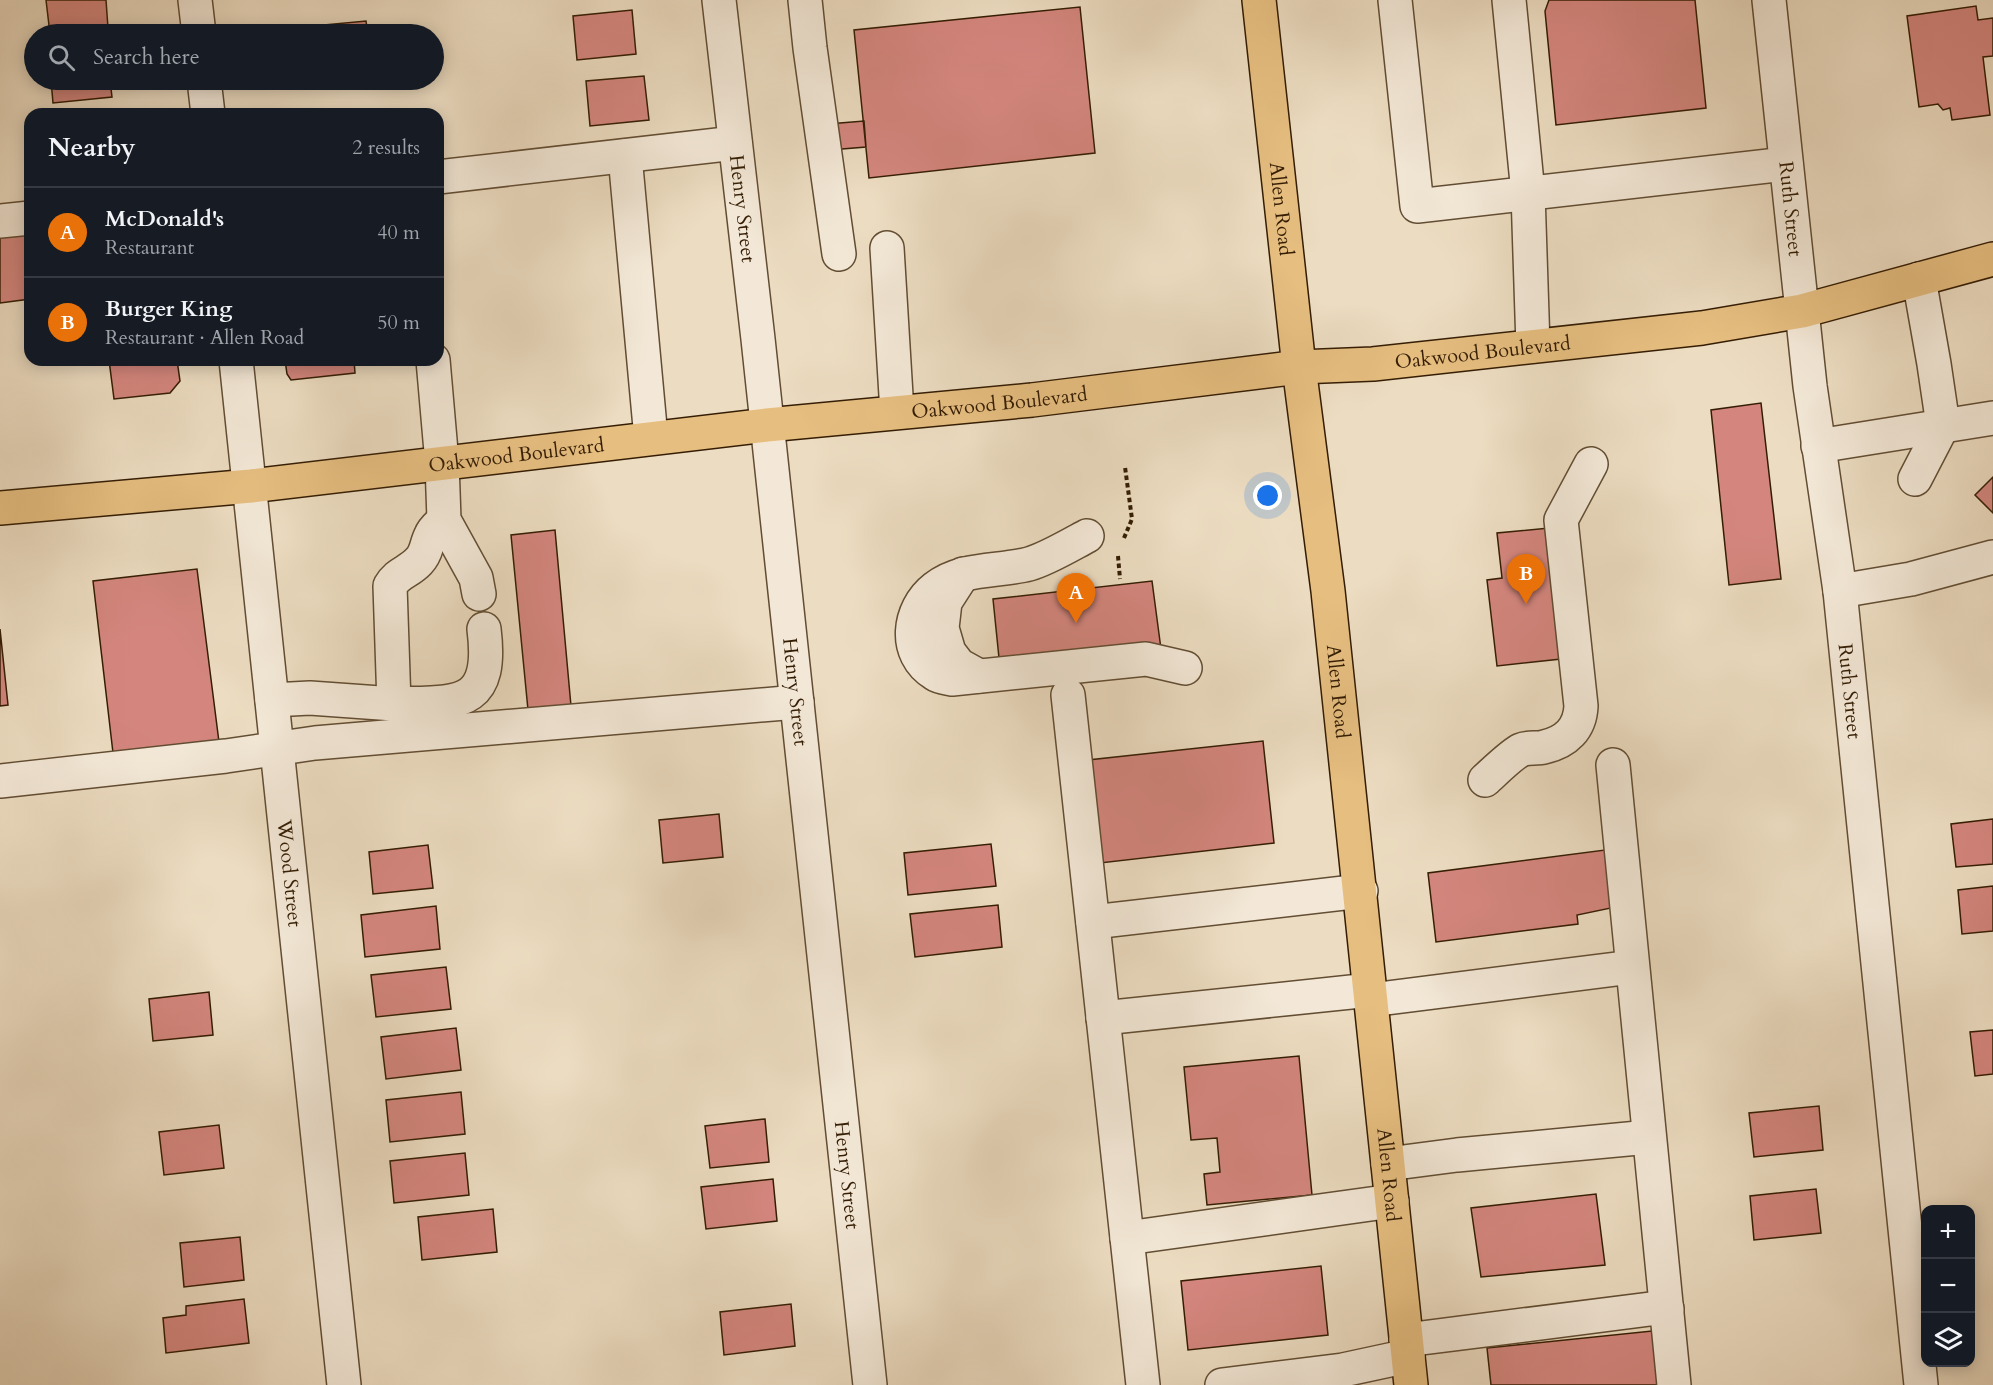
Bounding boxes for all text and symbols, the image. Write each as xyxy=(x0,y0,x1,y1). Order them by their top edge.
search box xyxy=(24,24,444,90)
icon: search xyxy=(45,41,78,74)
text: Search here xyxy=(93,42,200,72)
text: Nearby xyxy=(48,130,136,165)
text: 2 results xyxy=(352,134,420,161)
street label: Henry Street xyxy=(723,153,763,265)
street label: Allen Road xyxy=(1263,160,1300,257)
street label: Ruth Street xyxy=(1773,160,1810,259)
text: McDonald's xyxy=(105,204,224,234)
text: A xyxy=(60,219,75,246)
text: 40 m xyxy=(377,219,420,246)
text: Restaurant xyxy=(105,234,194,261)
text: Burger King xyxy=(105,294,232,324)
text: B xyxy=(60,309,75,336)
text: 50 m xyxy=(377,309,420,336)
text: Restaurant · Allen Road xyxy=(105,324,304,351)
street label: Oakwood Boulevard xyxy=(1393,329,1572,375)
street label: Oakwood Boulevard xyxy=(910,380,1089,425)
street label: Oakwood Boulevard xyxy=(427,431,606,478)
your location xyxy=(1253,481,1282,510)
pin: B xyxy=(1506,554,1546,604)
pin: A xyxy=(1056,574,1096,623)
street label: Henry Street xyxy=(777,636,815,748)
street label: Ruth Street xyxy=(1832,642,1869,741)
street label: Allen Road xyxy=(1320,643,1357,740)
street label: Wood Street xyxy=(271,817,309,929)
street label: Henry Street xyxy=(828,1120,867,1231)
street label: Allen Road xyxy=(1371,1127,1407,1223)
map controls xyxy=(1921,1205,1975,1367)
button: + xyxy=(1921,1205,1975,1259)
button: − xyxy=(1921,1259,1975,1313)
button: layers xyxy=(1921,1313,1975,1367)

